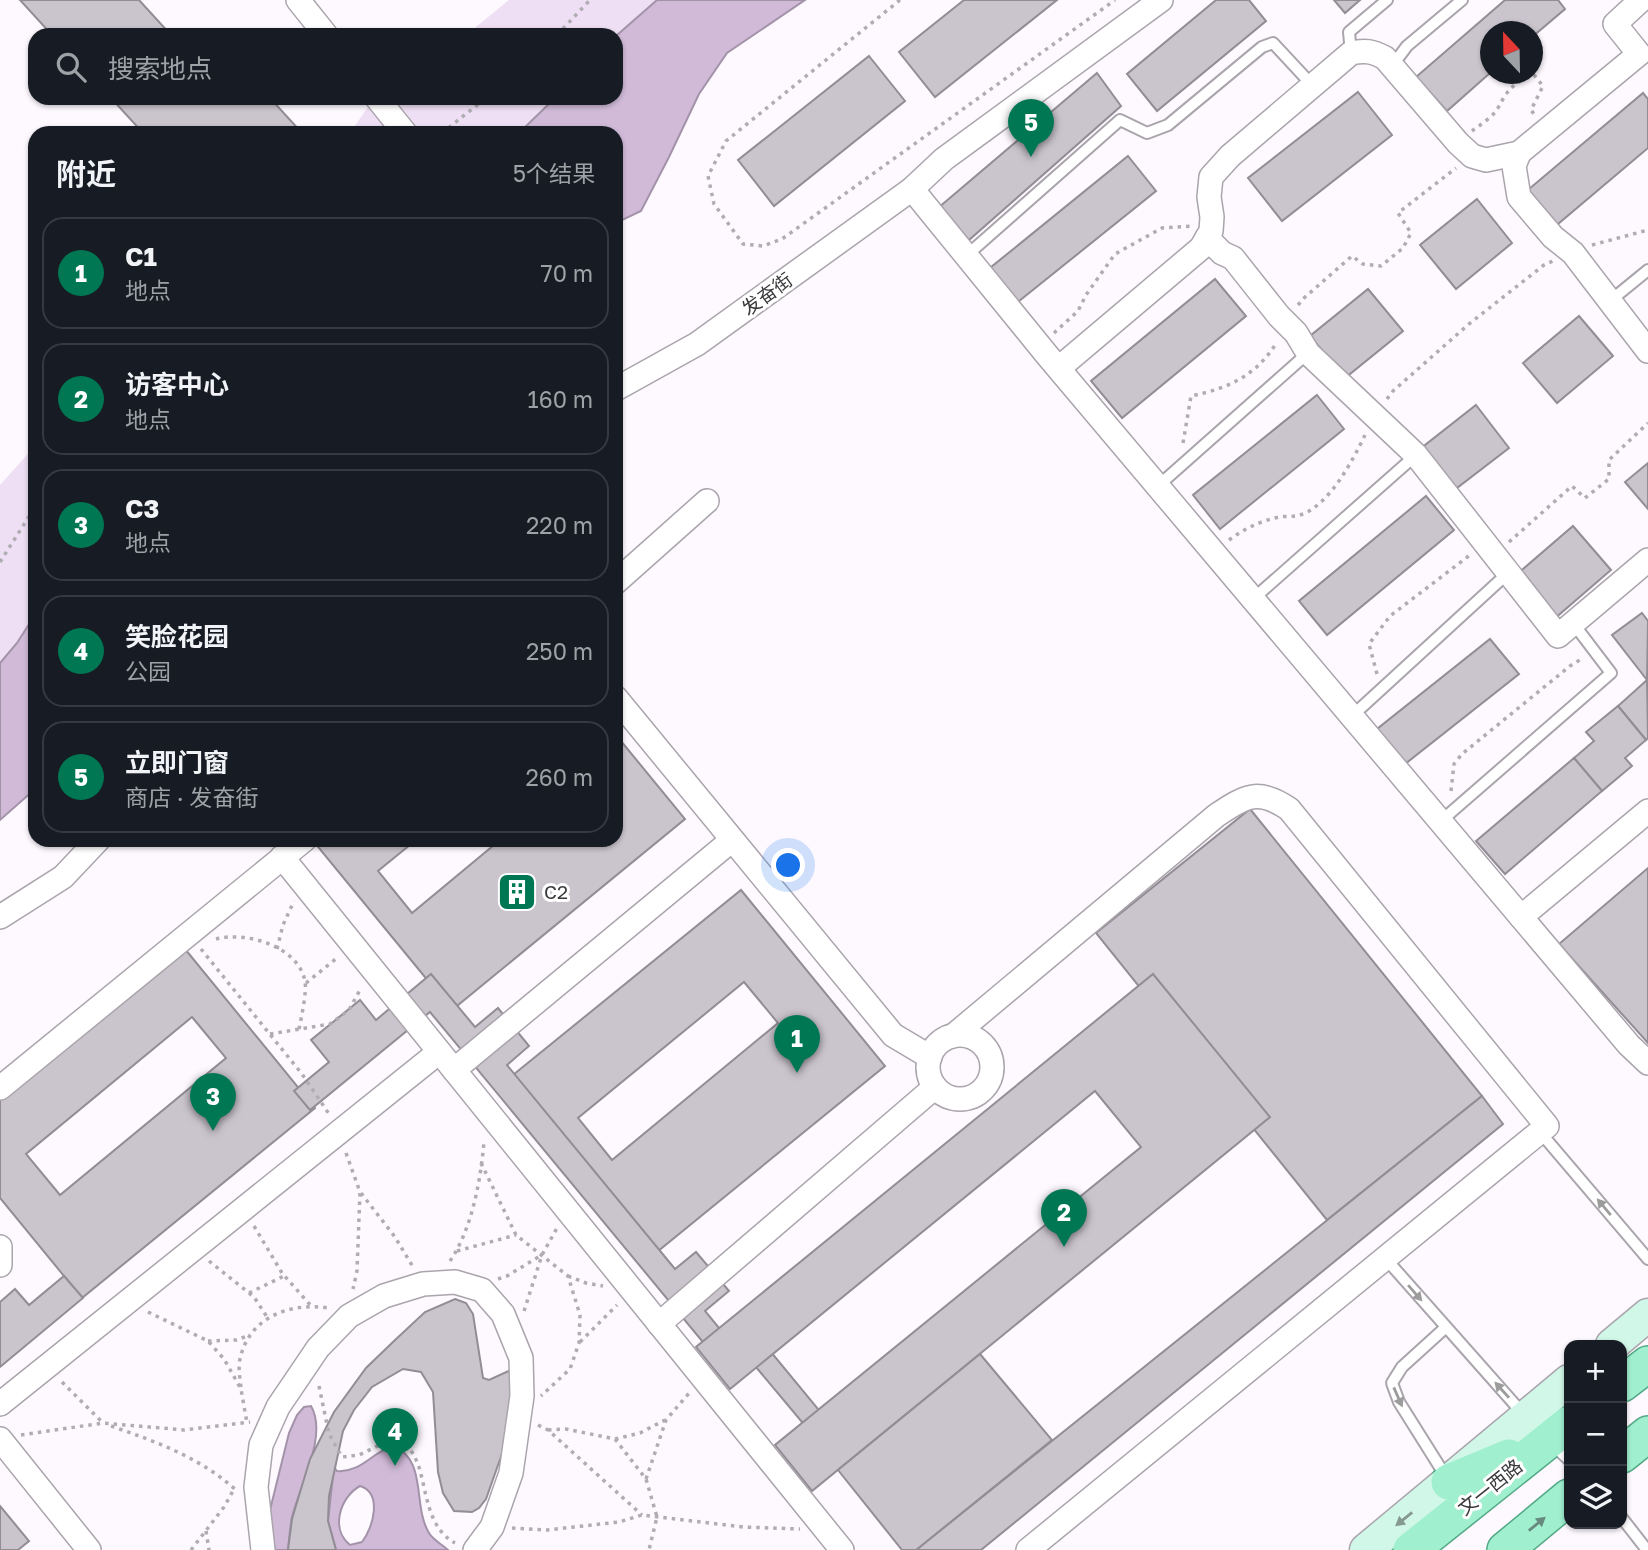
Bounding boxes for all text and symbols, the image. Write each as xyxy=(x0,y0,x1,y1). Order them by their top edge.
north arrow xyxy=(1480,21,1543,84)
search box xyxy=(28,28,623,105)
icon: search xyxy=(52,48,90,86)
text: 搜索地点 xyxy=(108,53,212,84)
pin: 5 xyxy=(1008,99,1054,157)
text: 附近 xyxy=(56,156,116,192)
text: 5个结果 xyxy=(513,159,595,187)
text: C1 xyxy=(125,241,157,272)
text: 1 xyxy=(75,259,87,287)
text: 70 m xyxy=(540,259,593,287)
street label: 发奋街 xyxy=(737,268,797,320)
text: 地点 xyxy=(125,276,171,304)
text: 访客中心 xyxy=(125,369,229,400)
text: 2 xyxy=(74,385,88,413)
text: 160 m xyxy=(528,385,593,413)
text: 地点 xyxy=(125,405,171,433)
text: C3 xyxy=(125,493,159,524)
text: 3 xyxy=(74,511,88,539)
text: 220 m xyxy=(526,511,593,539)
text: 地点 xyxy=(125,528,171,556)
text: 笑脸花园 xyxy=(125,621,229,652)
text: 4 xyxy=(74,637,88,665)
text: 250 m xyxy=(526,637,593,665)
text: 公园 xyxy=(125,657,171,685)
text: 立即门窗 xyxy=(125,747,229,778)
text: 5 xyxy=(74,763,88,791)
text: 260 m xyxy=(525,763,593,791)
text: 商店 · 发奋街 xyxy=(125,783,258,811)
your location xyxy=(771,848,805,882)
building icon: C2 xyxy=(496,871,538,913)
place label: C2 xyxy=(544,880,568,903)
pin: 1 xyxy=(774,1015,820,1073)
pin: 3 xyxy=(190,1073,236,1131)
pin: 2 xyxy=(1041,1189,1087,1247)
one-way arrow xyxy=(1596,1198,1612,1216)
one-way arrow xyxy=(1407,1284,1423,1302)
map controls xyxy=(1564,1340,1627,1529)
button: + xyxy=(1564,1340,1627,1403)
one-way arrow xyxy=(1494,1381,1510,1399)
one-way arrow xyxy=(1392,1387,1404,1407)
button: − xyxy=(1564,1403,1627,1466)
pin: 4 xyxy=(372,1408,418,1466)
street label: 文一西路 xyxy=(1453,1454,1526,1519)
button: layers xyxy=(1564,1466,1627,1529)
one-way arrow xyxy=(1395,1511,1412,1526)
one-way arrow xyxy=(1527,1516,1545,1531)

